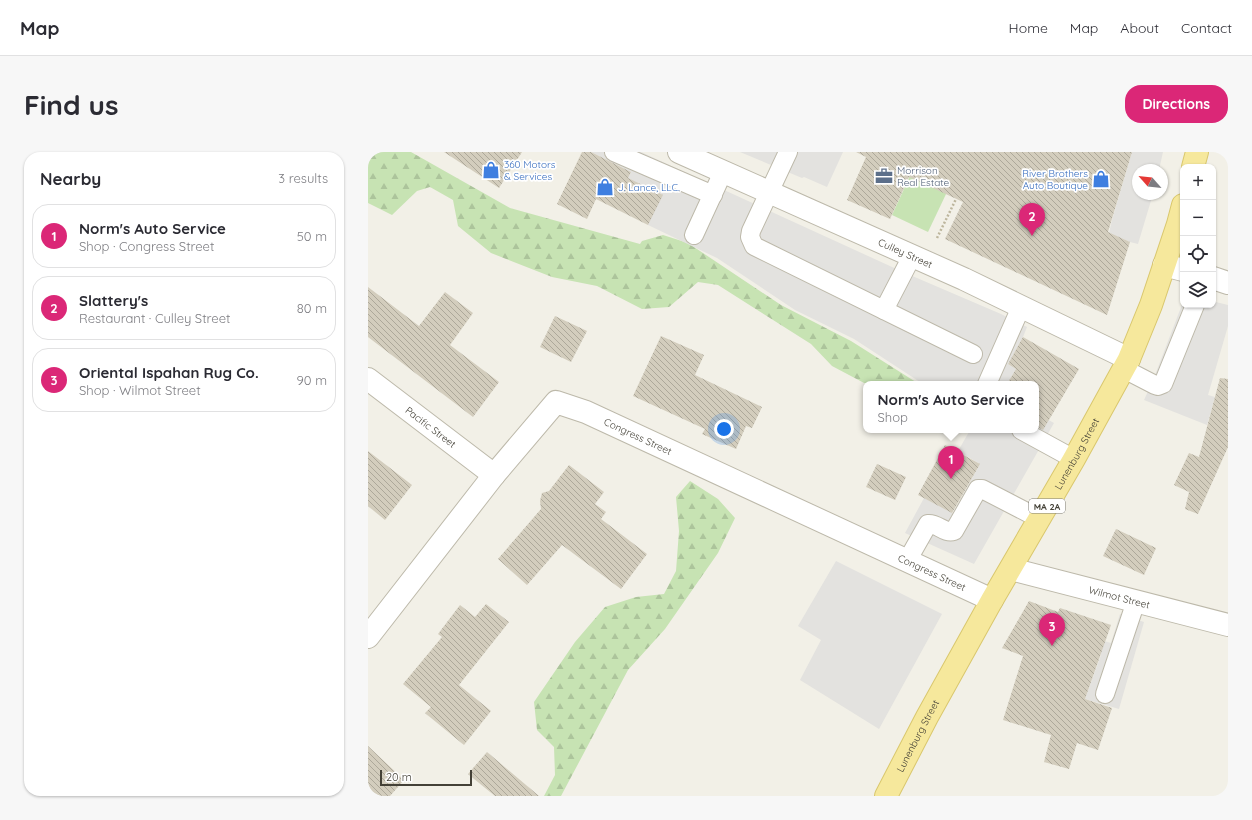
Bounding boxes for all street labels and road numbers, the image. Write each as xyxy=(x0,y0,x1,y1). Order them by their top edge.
street label: Culley Street xyxy=(876,235,935,271)
street label: Pacific Street xyxy=(403,403,459,451)
street label: Congress Street xyxy=(602,415,675,458)
street label: Lunenburg Street xyxy=(1051,415,1102,492)
road number: MA 2A xyxy=(1029,499,1065,513)
street label: Congress Street xyxy=(896,551,969,594)
street label: Wilmot Street xyxy=(1087,583,1152,611)
street label: Lunenburg Street xyxy=(893,697,942,774)

